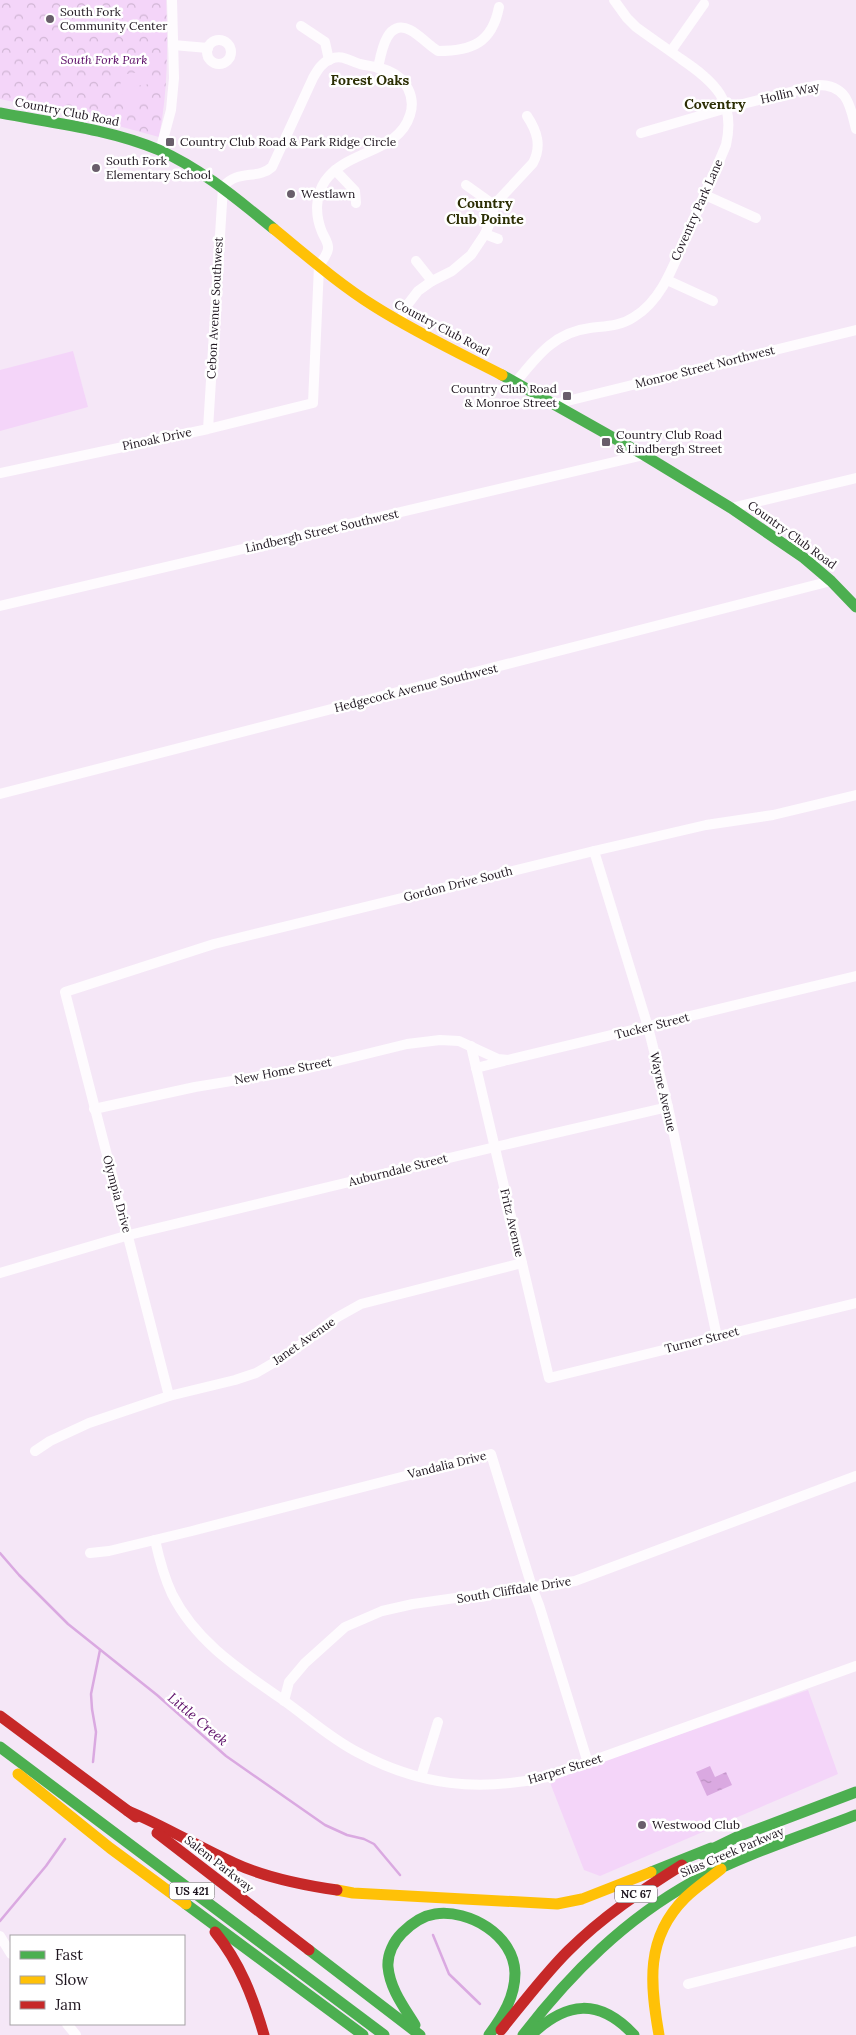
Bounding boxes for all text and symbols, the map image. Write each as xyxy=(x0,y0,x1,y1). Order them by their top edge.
place label: South Fork Community Center xyxy=(60,4,168,33)
marker: South Fork Community Center xyxy=(44,13,56,25)
park label: South Fork Park xyxy=(61,52,147,67)
district label: Forest Oaks xyxy=(331,71,410,89)
street label: Hollin Way xyxy=(759,78,822,107)
street label: Country Club Road xyxy=(14,94,121,129)
district label: Coventry xyxy=(684,95,746,113)
place label: Country Club Road & Park Ridge Circle xyxy=(180,134,397,149)
marker: Country Club Road & Park Ridge Circle xyxy=(164,136,176,148)
place label: South Fork Elementary School xyxy=(106,153,211,182)
street label: Coventry Park Lane xyxy=(667,156,726,263)
marker: South Fork Elementary School xyxy=(90,162,102,174)
place label: Westlawn xyxy=(301,186,355,201)
marker: Westlawn xyxy=(285,188,297,200)
district label: Country Club Pointe xyxy=(446,194,524,228)
street label: Cebon Avenue Southwest xyxy=(203,236,226,379)
street label: Country Club Road xyxy=(392,296,493,359)
street label: Monroe Street Northwest xyxy=(633,342,777,391)
place label: Country Club Road & Monroe Street xyxy=(451,381,557,410)
marker: Country Club Road & Monroe Street xyxy=(561,390,573,402)
street label: Pinoak Drive xyxy=(121,424,194,453)
place label: Country Club Road & Lindbergh Street xyxy=(616,427,723,456)
marker: Country Club Road & Lindbergh Street xyxy=(600,436,612,448)
street label: Country Club Road xyxy=(745,497,840,572)
street label: Lindbergh Street Southwest xyxy=(244,505,400,555)
street label: Hedgecock Avenue Southwest xyxy=(333,660,499,715)
street label: Gordon Drive South xyxy=(402,863,514,904)
street label: Tucker Street xyxy=(613,1009,691,1042)
street label: Wayne Avenue xyxy=(647,1050,680,1134)
street label: New Home Street xyxy=(233,1054,333,1087)
street label: Auburndale Street xyxy=(346,1150,449,1189)
street label: Olympia Drive xyxy=(100,1153,135,1235)
street label: Fritz Avenue xyxy=(497,1187,528,1259)
street label: Janet Avenue xyxy=(269,1313,338,1368)
street label: Turner Street xyxy=(663,1323,741,1356)
street label: Vandalia Drive xyxy=(405,1447,488,1482)
street label: South Cliffdale Drive xyxy=(456,1573,573,1606)
water label: Little Creek xyxy=(164,1688,232,1750)
street label: Harper Street xyxy=(526,1750,604,1787)
place label: Westwood Club xyxy=(652,1817,740,1832)
marker: Westwood Club xyxy=(636,1819,648,1831)
street label: Silas Creek Parkway xyxy=(678,1823,787,1880)
street label: Salem Parkway xyxy=(182,1832,257,1896)
road number: US 421 xyxy=(170,1882,214,1900)
road number: NC 67 xyxy=(615,1886,657,1902)
legend xyxy=(10,1935,185,2025)
text: Fast xyxy=(55,1945,83,1964)
text: Slow xyxy=(55,1970,88,1989)
text: Jam xyxy=(54,1995,82,2014)

